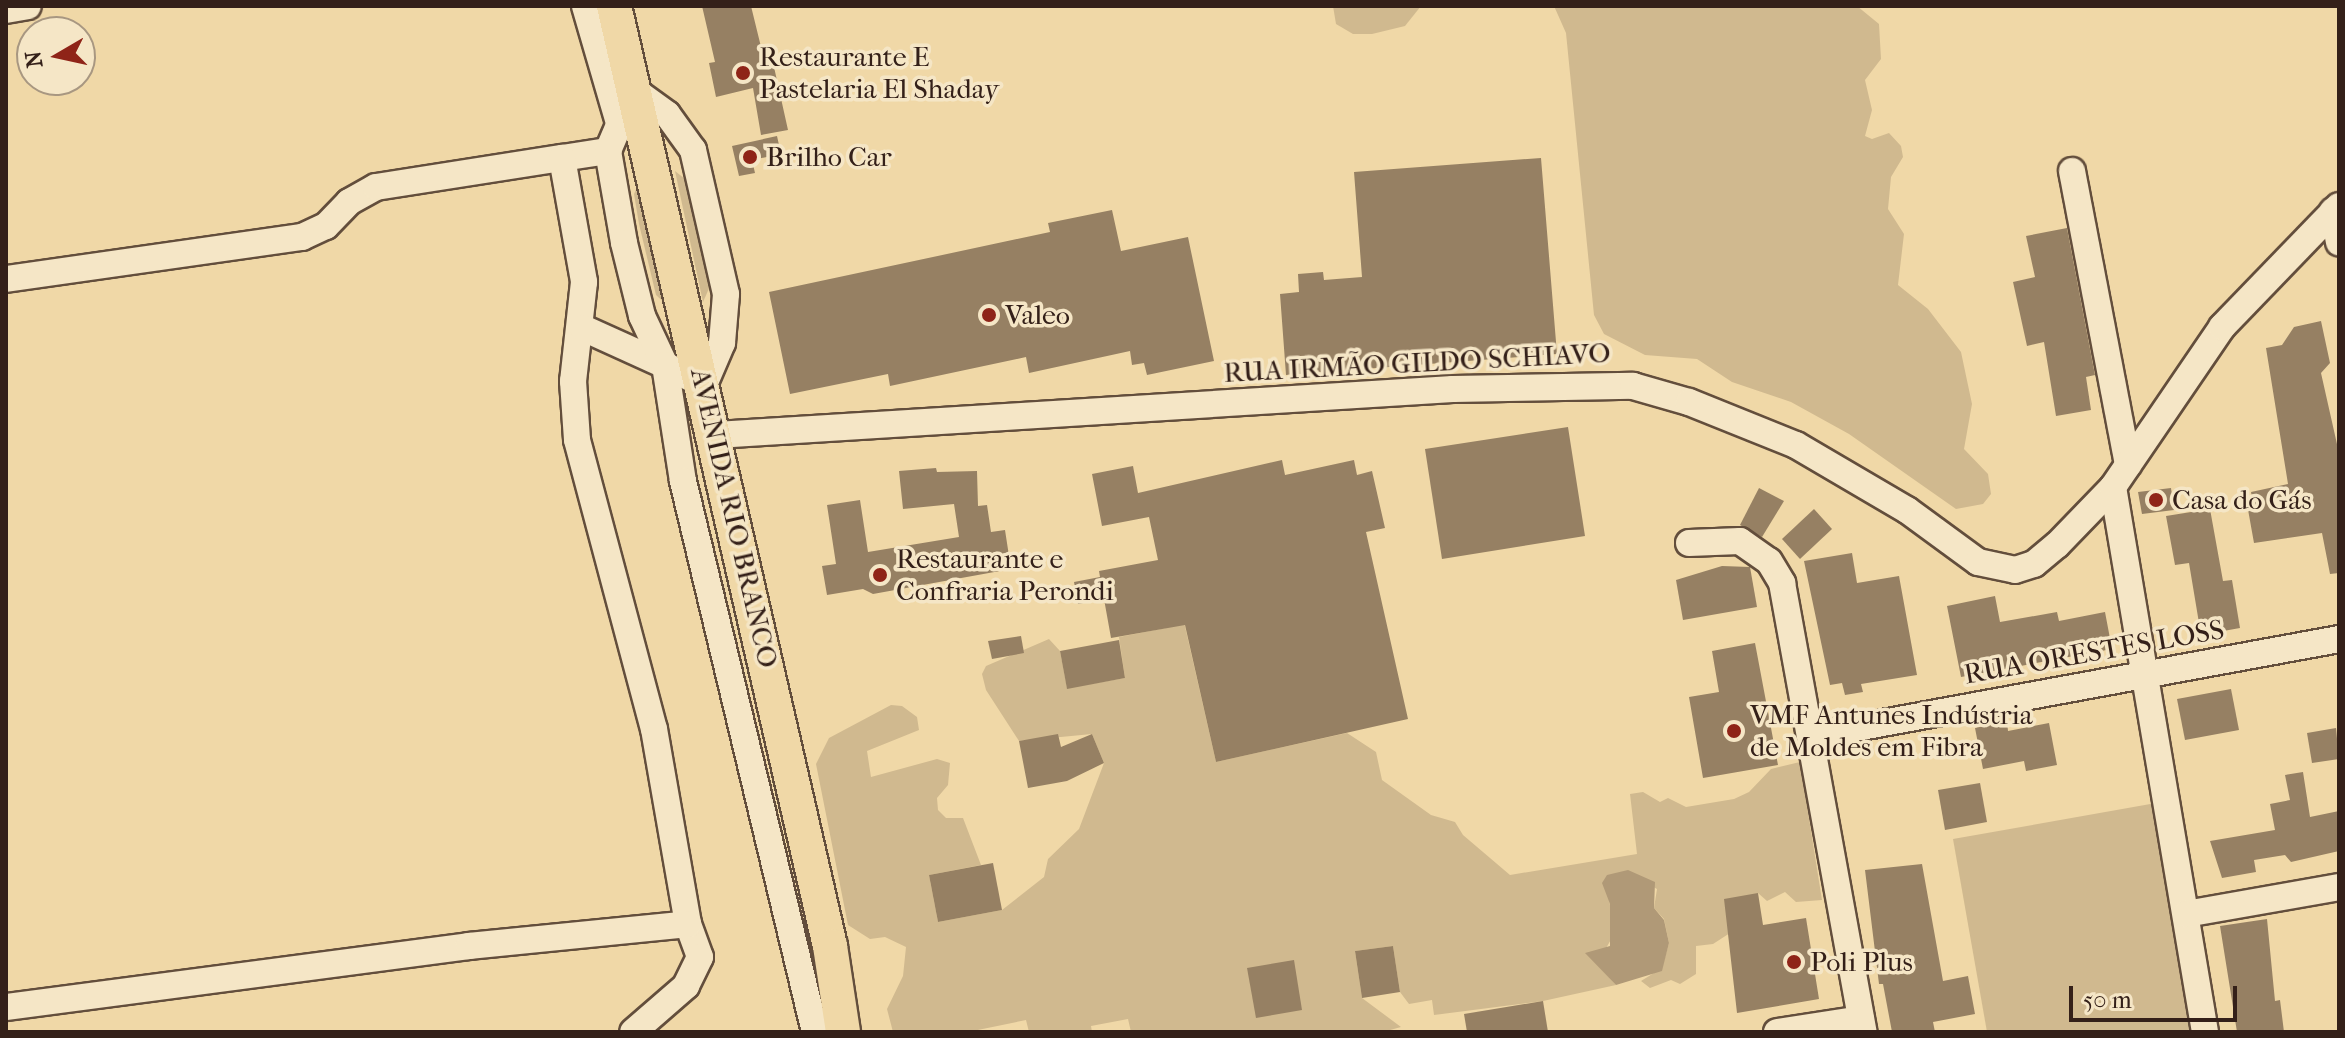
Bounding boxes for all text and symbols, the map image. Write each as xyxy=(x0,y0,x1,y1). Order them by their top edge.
north arrow xyxy=(16,16,96,96)
place label: Restaurante E Pastelaria El Shaday xyxy=(759,40,999,106)
text: N xyxy=(20,49,48,70)
marker: Restaurante E Pastelaria El Shaday xyxy=(734,64,752,82)
place label: Brilho Car xyxy=(766,140,892,174)
marker: Brilho Car xyxy=(741,148,759,166)
place label: Valeo xyxy=(1005,298,1070,332)
marker: Valeo xyxy=(980,306,998,324)
street label: RUA IRMÃO GILDO SCHIAVO xyxy=(1223,336,1611,390)
street label: AVENIDA RIO BRANCO xyxy=(683,365,785,671)
place label: Casa do Gás xyxy=(2172,483,2312,517)
marker: Casa do Gás xyxy=(2147,491,2165,509)
place label: Restaurante e Confraria Perondi xyxy=(896,542,1114,608)
marker: Restaurante e Confraria Perondi xyxy=(871,566,889,584)
street label: RUA ORESTES LOSS xyxy=(1961,613,2227,691)
place label: VMF Antunes Indústria de Moldes em Fibra xyxy=(1750,698,2033,764)
marker: VMF Antunes Indústria de Moldes em Fibra xyxy=(1725,722,1743,740)
place label: Poli Plus xyxy=(1810,945,1913,979)
marker: Poli Plus xyxy=(1785,953,1803,971)
scale bar xyxy=(2073,970,2241,1020)
text: 50 m xyxy=(2083,986,2132,1014)

